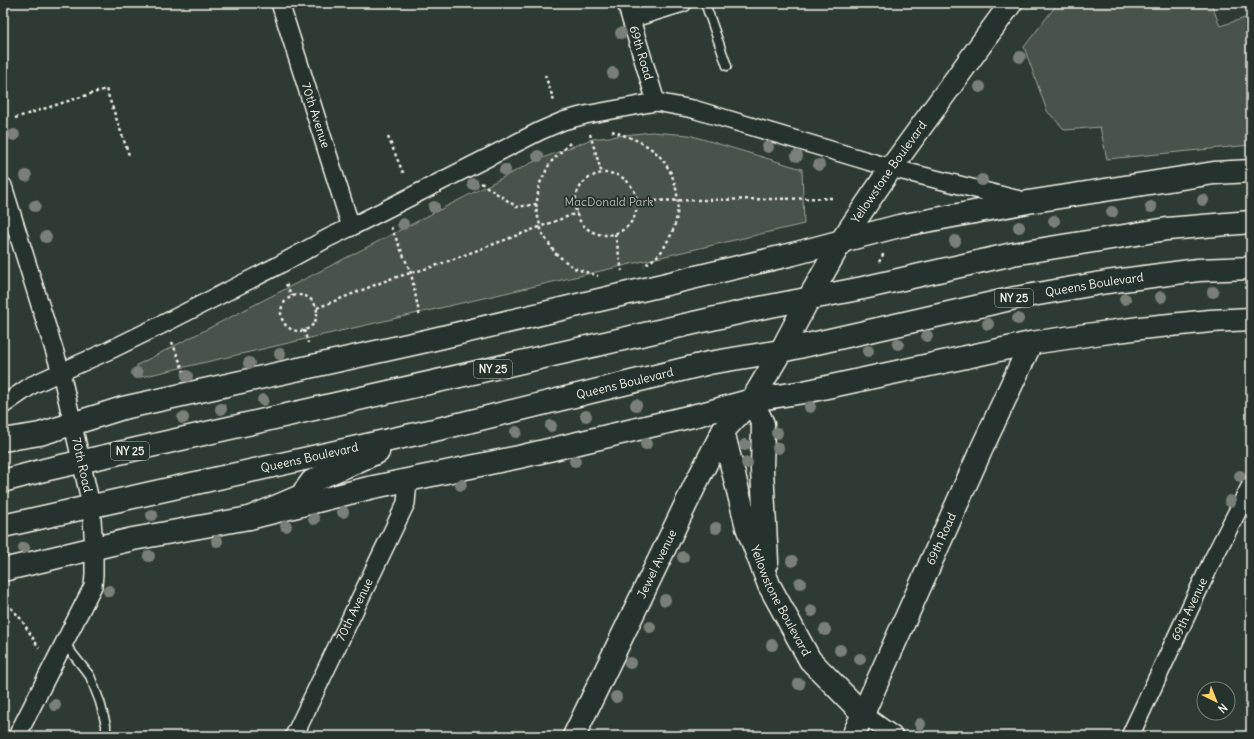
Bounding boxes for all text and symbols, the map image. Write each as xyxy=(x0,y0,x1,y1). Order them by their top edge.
street label: 69th Road xyxy=(626,24,657,82)
street label: 70th Avenue xyxy=(299,81,334,150)
street label: Yellowstone Boulevard xyxy=(848,118,930,226)
park label: MacDonald Park xyxy=(565,194,653,209)
street label: Queens Boulevard xyxy=(1044,269,1144,300)
road number: NY 25 xyxy=(995,289,1033,307)
road number: NY 25 xyxy=(474,360,512,378)
street label: Queens Boulevard xyxy=(575,364,675,402)
street label: 70th Road xyxy=(69,436,96,494)
street label: Queens Boulevard xyxy=(259,439,360,475)
road number: NY 25 xyxy=(111,442,149,460)
street label: 69th Road xyxy=(923,510,959,567)
street label: Jewel Avenue xyxy=(634,527,679,600)
street label: Yellowstone Boulevard xyxy=(748,543,814,658)
street label: 69th Avenue xyxy=(1168,575,1210,643)
street label: 70th Avenue xyxy=(333,576,376,643)
north arrow xyxy=(1196,681,1236,721)
text: N xyxy=(1215,701,1230,716)

